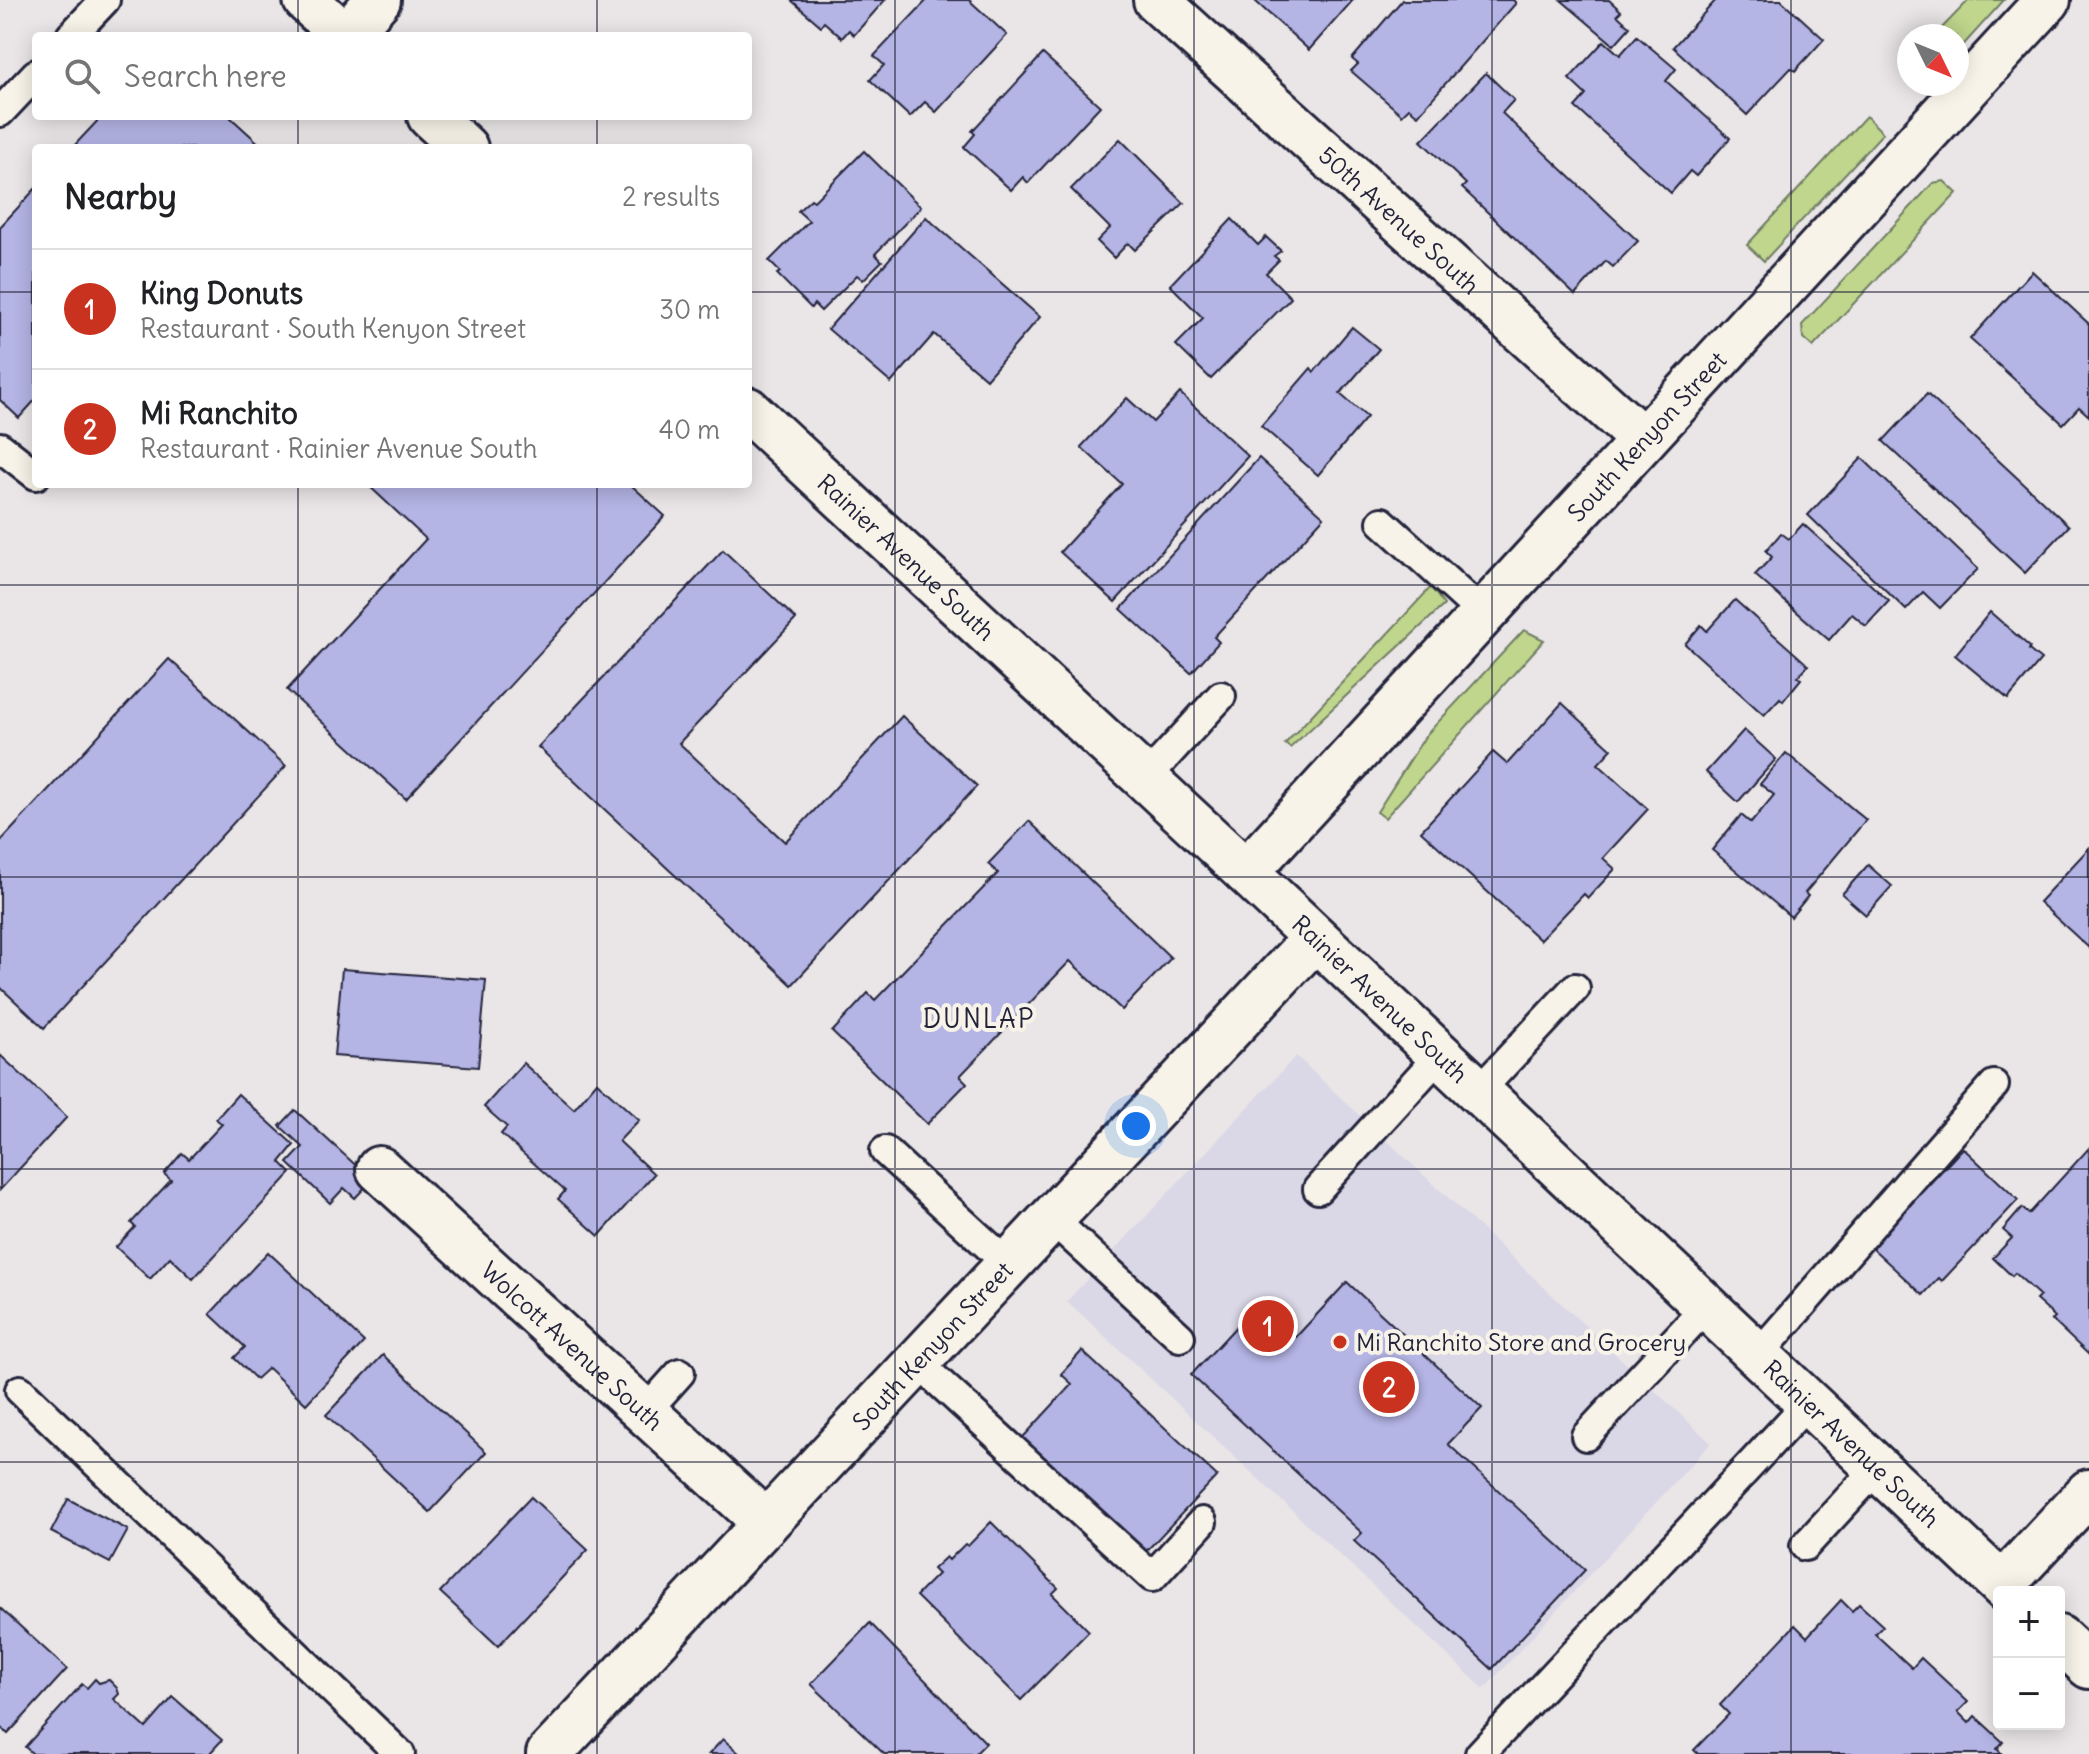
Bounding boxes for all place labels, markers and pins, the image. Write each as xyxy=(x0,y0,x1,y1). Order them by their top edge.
pin: 1 xyxy=(1242,1296,1294,1356)
place label: Mi Ranchito Store and Grocery xyxy=(1356,1327,1686,1357)
marker: Mi Ranchito Store and Grocery xyxy=(1331,1333,1349,1351)
pin: 2 xyxy=(1363,1357,1415,1417)

